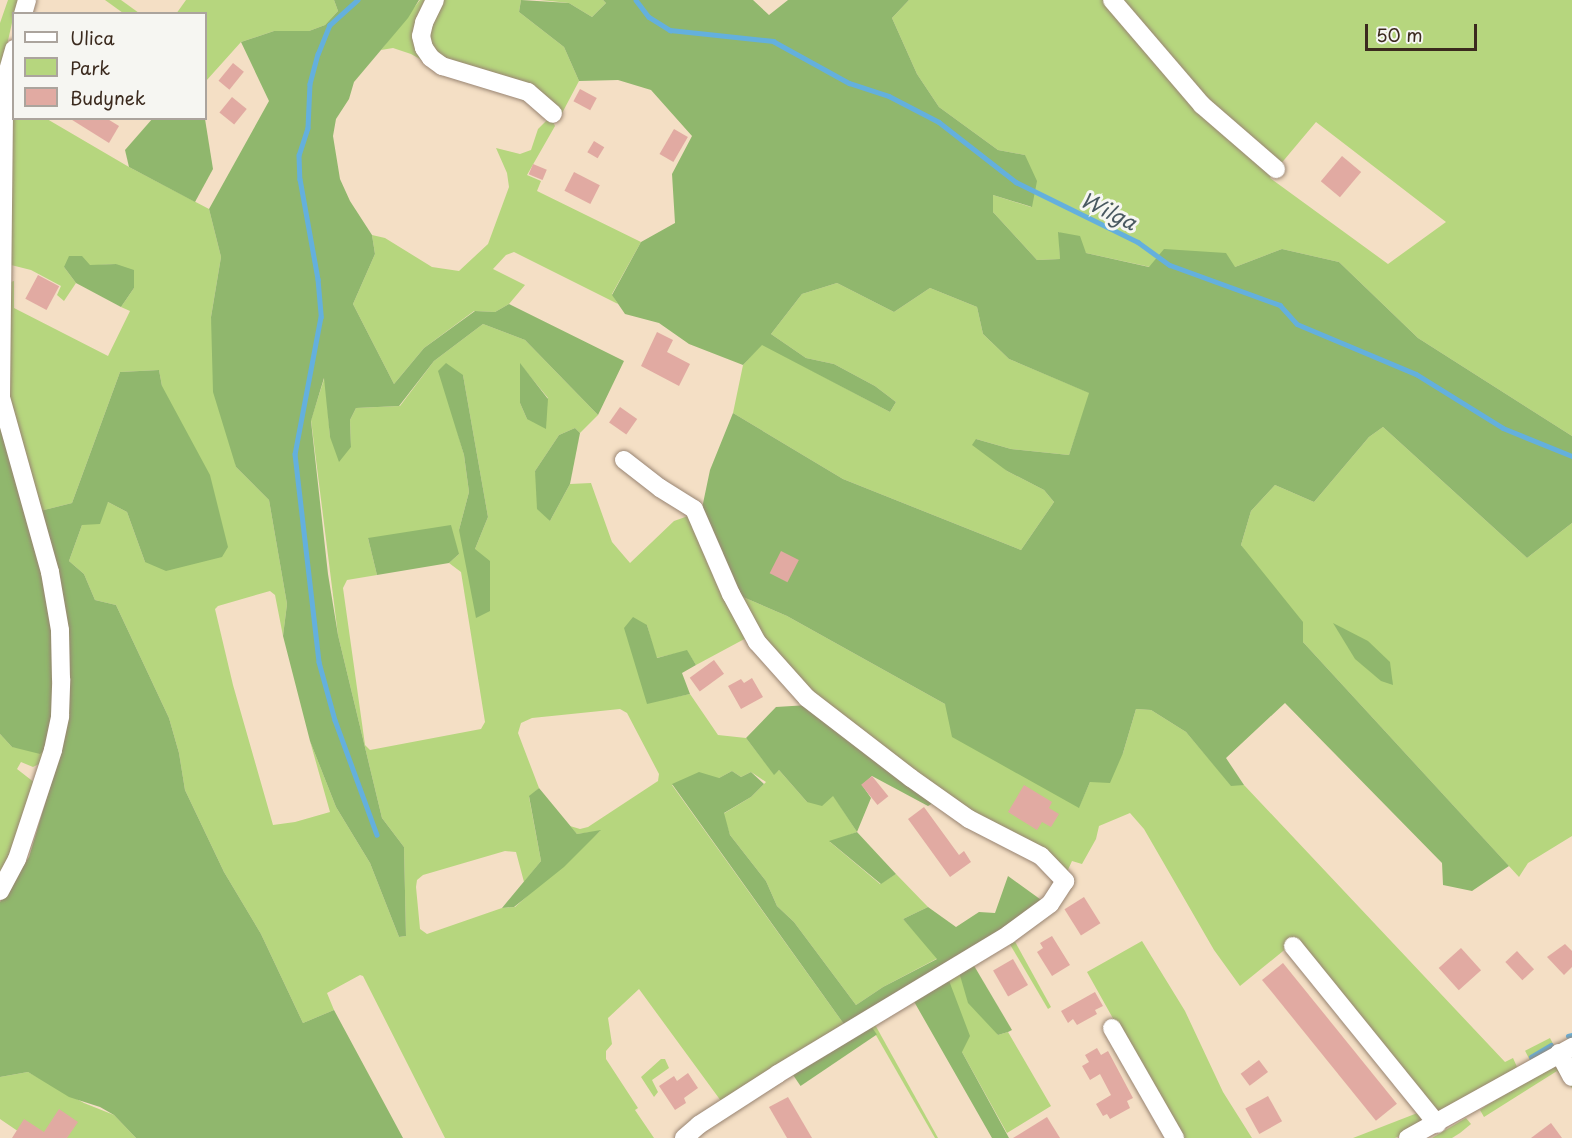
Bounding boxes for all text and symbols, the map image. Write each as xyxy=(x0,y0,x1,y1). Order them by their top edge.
legend xyxy=(12,12,207,120)
scale bar xyxy=(1368,12,1480,50)
text: 50 m xyxy=(1376,21,1423,48)
text: Ulica xyxy=(70,24,115,51)
text: Park xyxy=(70,54,110,81)
text: Budynek xyxy=(70,84,146,111)
water label: Wilga xyxy=(1077,186,1141,234)

